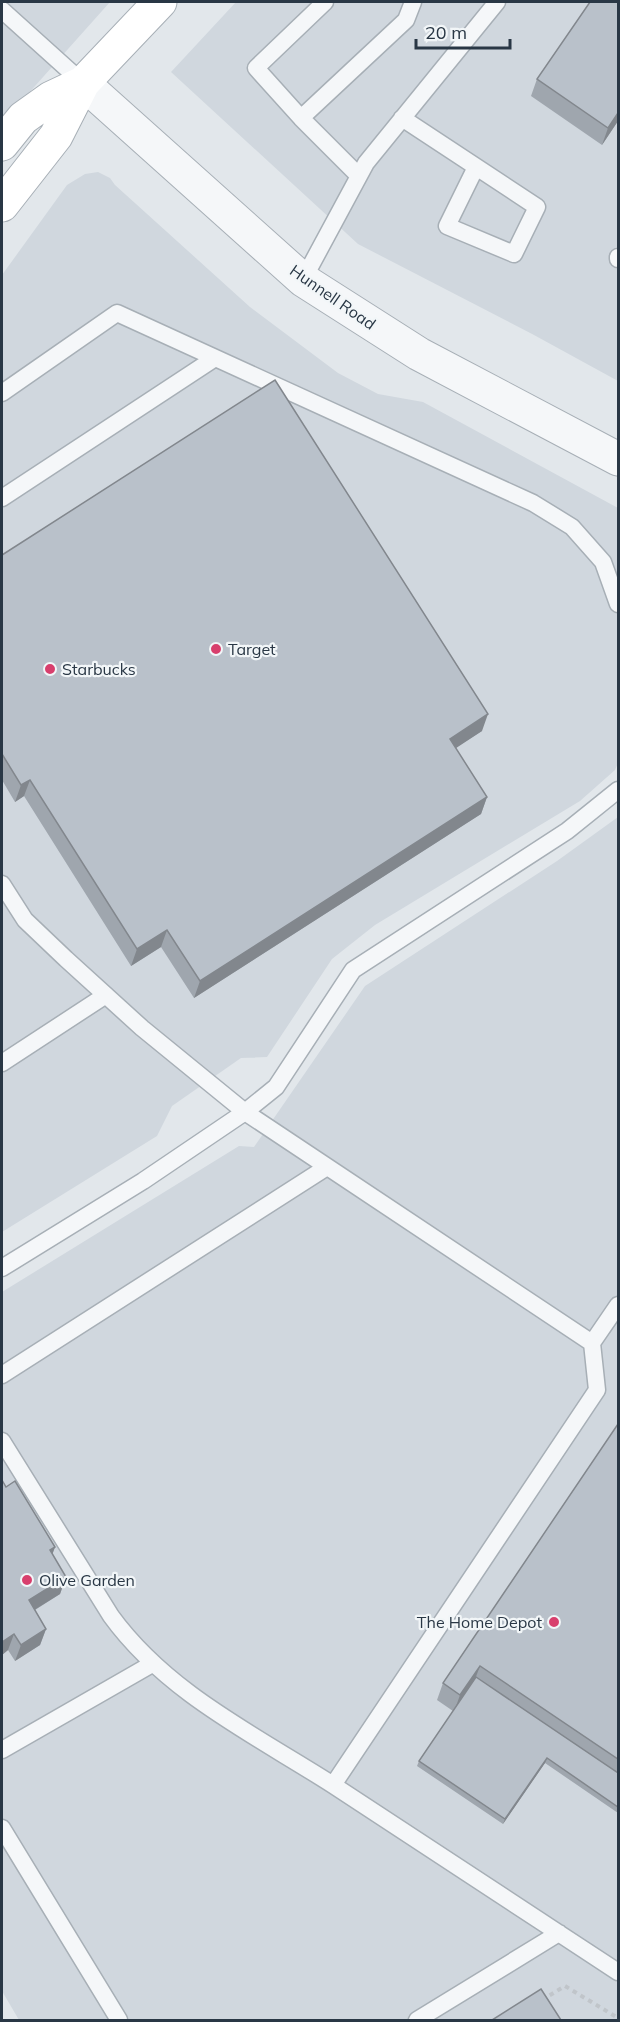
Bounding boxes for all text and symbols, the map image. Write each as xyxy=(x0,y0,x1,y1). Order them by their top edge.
scale bar xyxy=(416,12,510,50)
text: 20 m xyxy=(425,21,467,44)
street label: Hunnell Road xyxy=(286,260,380,334)
place label: Target xyxy=(228,639,276,659)
marker: Target xyxy=(209,642,223,656)
place label: Starbucks xyxy=(62,659,136,679)
marker: Starbucks xyxy=(43,662,57,676)
place label: Olive Garden xyxy=(39,1570,135,1590)
marker: Olive Garden xyxy=(20,1573,34,1587)
place label: The Home Depot xyxy=(417,1612,542,1632)
marker: The Home Depot xyxy=(547,1615,561,1629)

